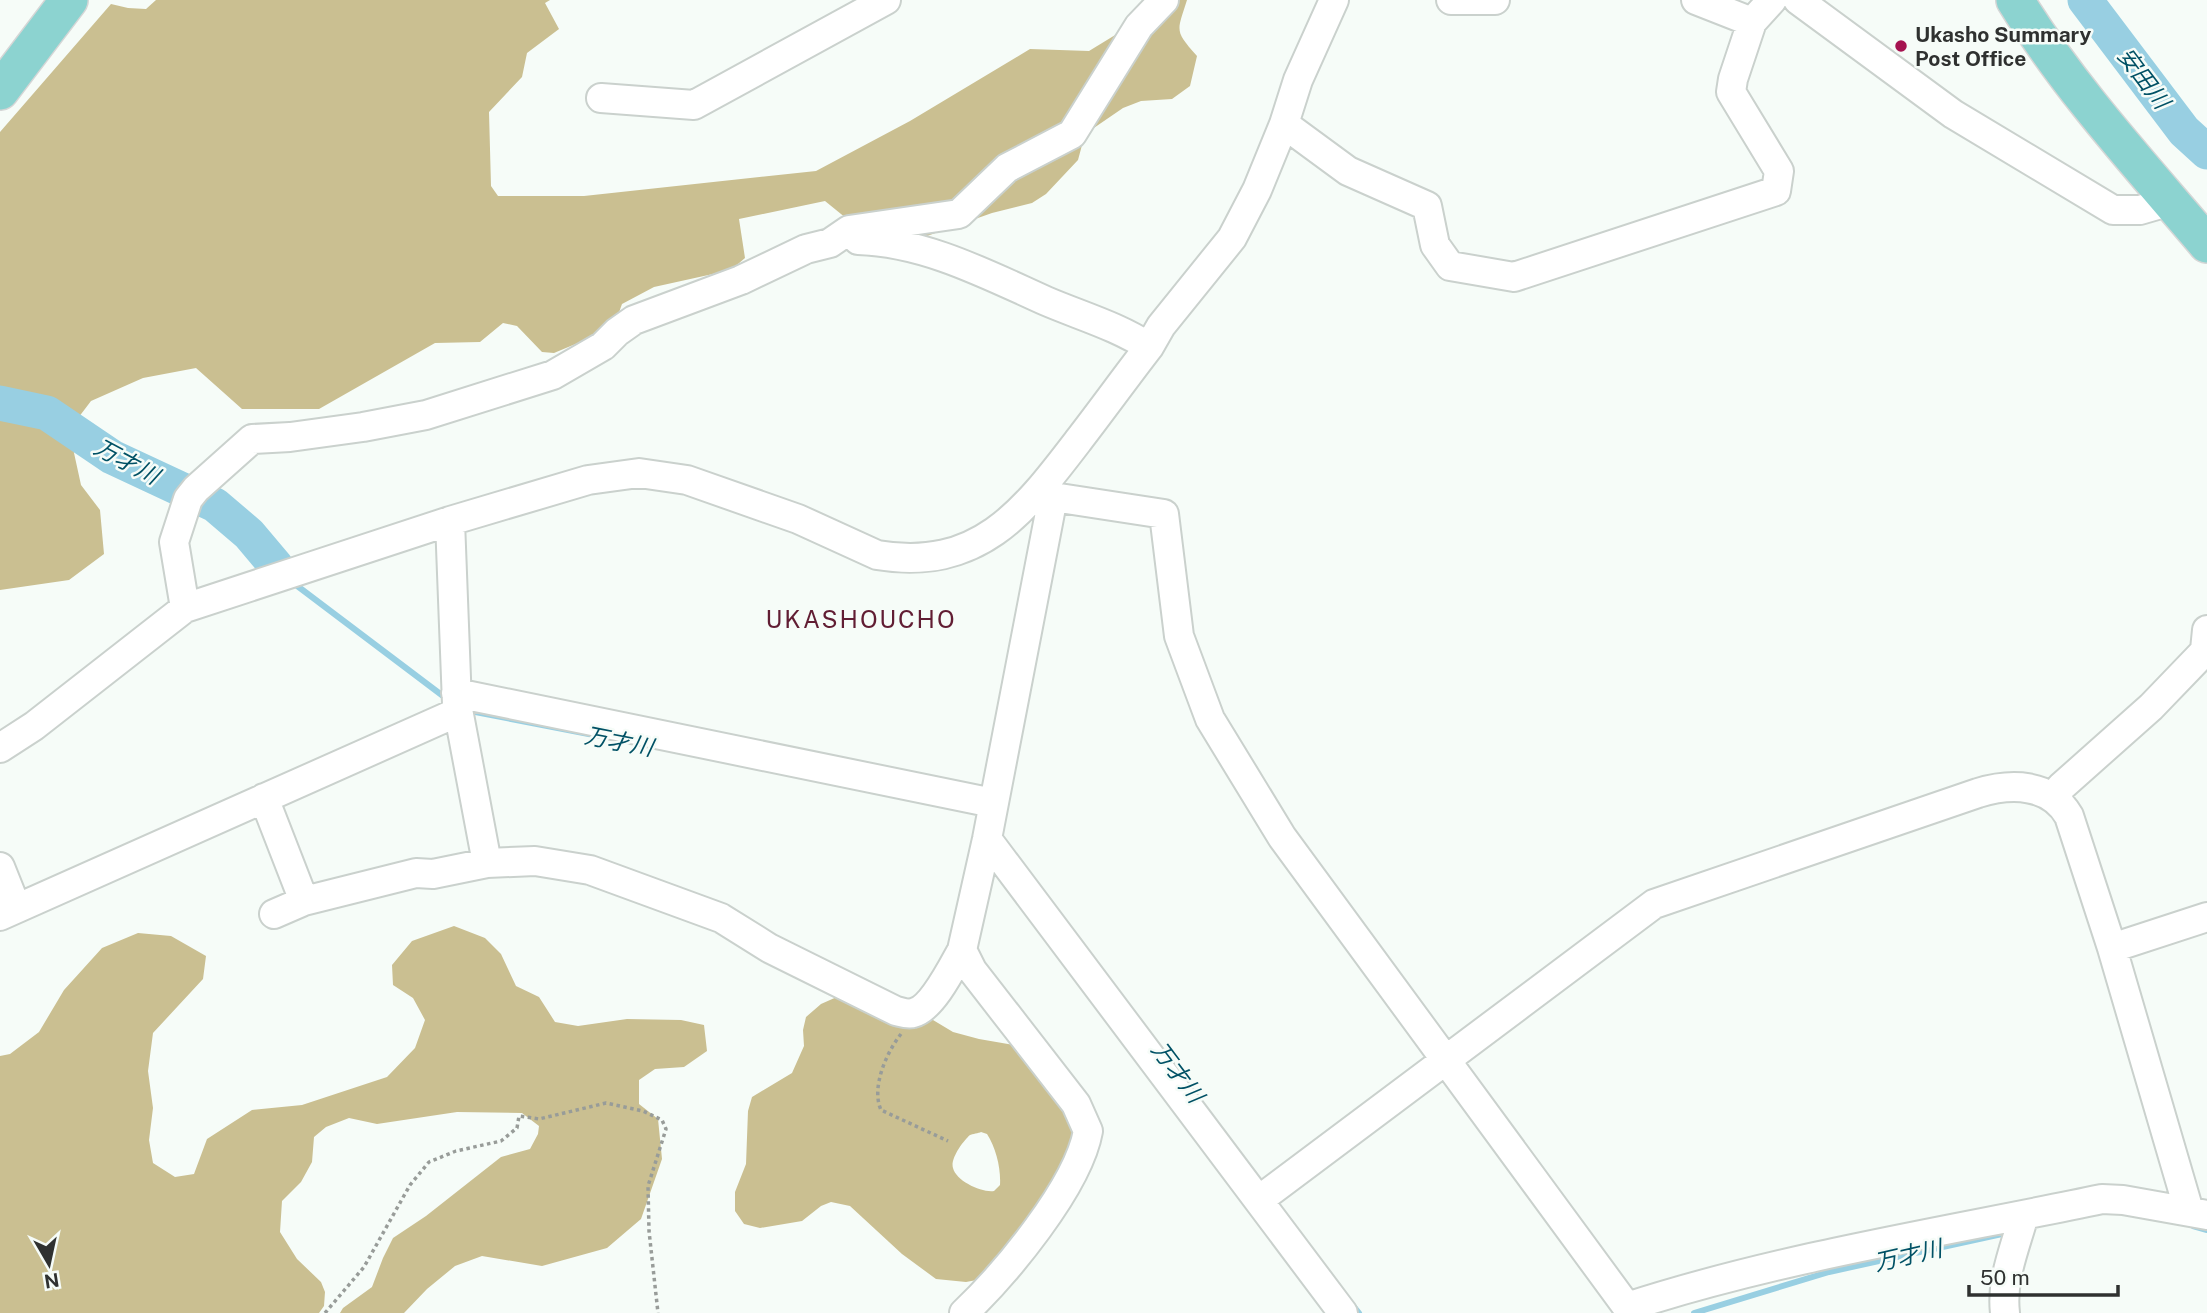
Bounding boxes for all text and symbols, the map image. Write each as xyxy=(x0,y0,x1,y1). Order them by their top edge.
place label: Ukasho Summary Post Office xyxy=(1915,22,2091,71)
marker: Ukasho Summary Post Office xyxy=(1893,38,1909,54)
water label: 安田川 xyxy=(2112,42,2177,116)
water label: 万才川 xyxy=(90,433,166,491)
district label: UKASHOUCHO xyxy=(765,605,957,633)
water label: 万才川 xyxy=(583,721,658,761)
water label: 万才川 xyxy=(1146,1036,1211,1110)
north arrow xyxy=(14,1229,84,1299)
water label: 万才川 xyxy=(1871,1233,1948,1276)
scale bar xyxy=(1969,1254,2118,1298)
text: 50 m xyxy=(1980,1265,2030,1290)
text: N xyxy=(43,1269,61,1293)

